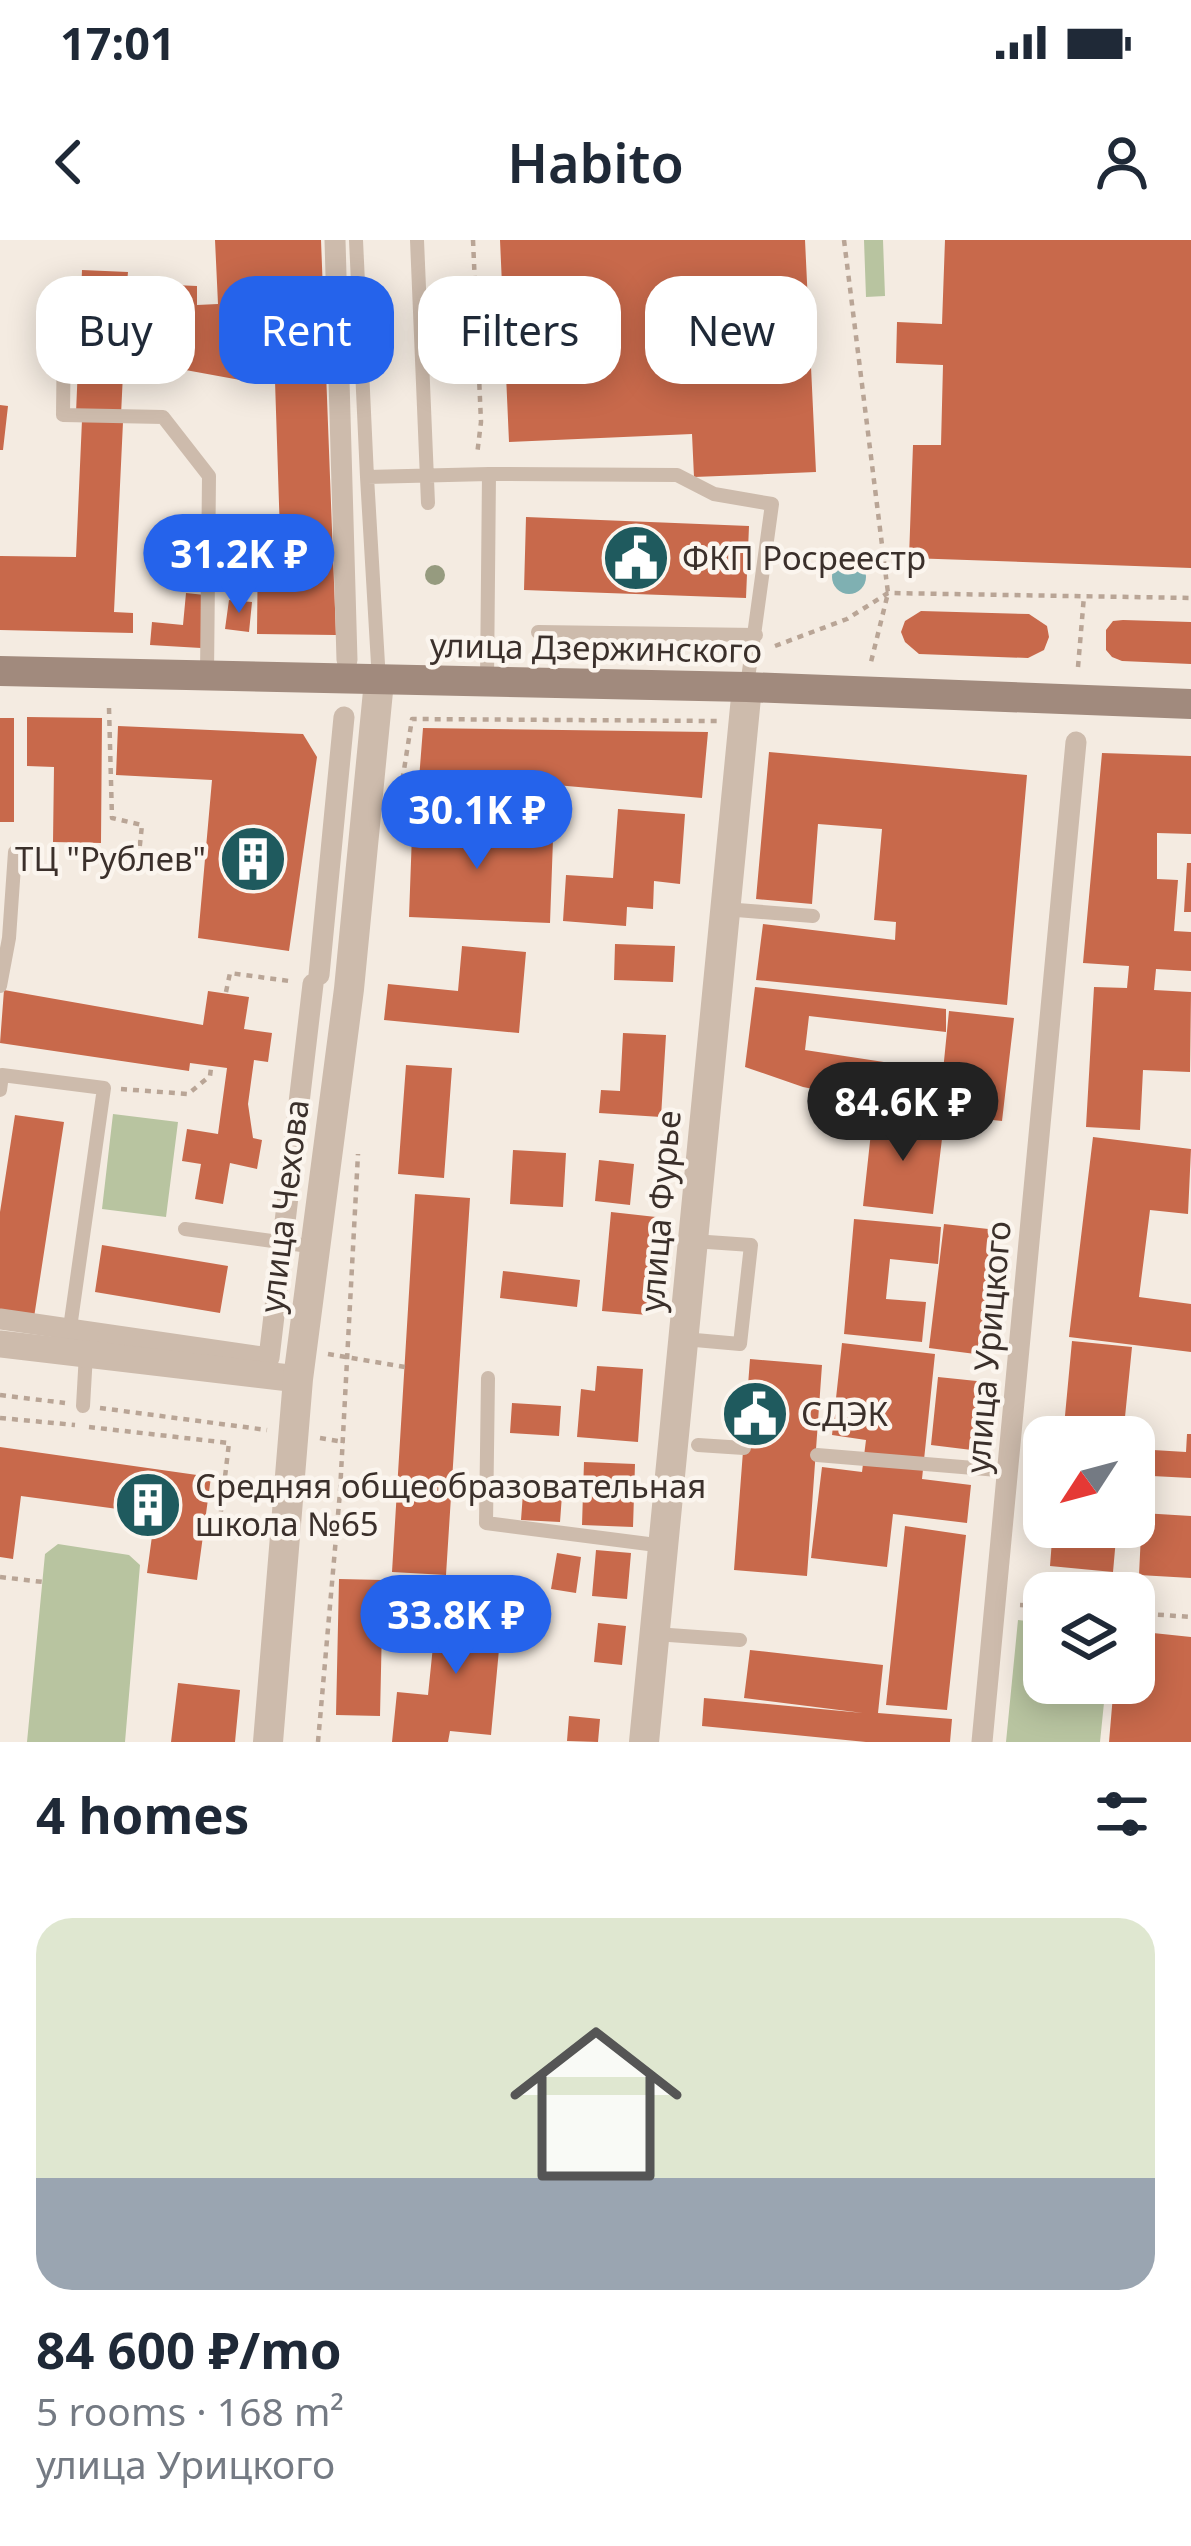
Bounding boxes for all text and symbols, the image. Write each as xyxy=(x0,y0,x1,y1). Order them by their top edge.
text: 17:01 xyxy=(60,12,176,73)
text: Habito xyxy=(507,125,684,199)
icon: back xyxy=(36,129,102,195)
icon: person xyxy=(1089,129,1155,195)
chip: Buy xyxy=(36,276,195,384)
chip: Rent xyxy=(219,276,394,384)
chip: Filters xyxy=(418,276,621,384)
chip: New xyxy=(645,276,817,384)
pin: 31.2K ₽ xyxy=(128,514,350,616)
public building icon: ФКП Росреестр xyxy=(601,523,671,593)
text: 31.2K ₽ xyxy=(170,526,308,579)
place label: ФКП Росреестр xyxy=(682,535,926,580)
street label: улица Дзержинского xyxy=(430,622,762,673)
pin: 30.1K ₽ xyxy=(366,770,588,872)
text: 30.1K ₽ xyxy=(408,782,546,835)
building icon: ТЦ "Рублев" xyxy=(218,824,288,894)
place label: ТЦ "Рублев" xyxy=(15,836,206,881)
pin: 84.6K ₽ xyxy=(792,1062,1014,1164)
text: 84.6K ₽ xyxy=(834,1074,972,1127)
street label: улица Чехова xyxy=(248,1097,319,1315)
street label: улица Фурье xyxy=(628,1108,691,1314)
street label: улица Урицкого xyxy=(954,1219,1021,1475)
public building icon: СДЭК xyxy=(720,1379,790,1449)
place label: СДЭК xyxy=(801,1391,889,1436)
north arrow xyxy=(1023,1416,1155,1548)
map controls xyxy=(1023,1416,1155,1704)
place label: Средняя общеобразовательная школа №65 xyxy=(195,1463,706,1546)
building icon: Средняя общеобразовательная школа №65 xyxy=(113,1470,183,1540)
button: layers xyxy=(1023,1572,1155,1704)
pin: 33.8K ₽ xyxy=(345,1575,567,1677)
text: 33.8K ₽ xyxy=(387,1587,525,1640)
text: 4 homes xyxy=(36,1779,249,1849)
icon: filters xyxy=(1089,1781,1155,1847)
icon: home xyxy=(488,1996,704,2212)
text: 84 600 ₽/mo xyxy=(36,2314,342,2384)
text: 5 rooms · 168 m² xyxy=(36,2384,344,2437)
text: улица Урицкого xyxy=(36,2437,335,2490)

